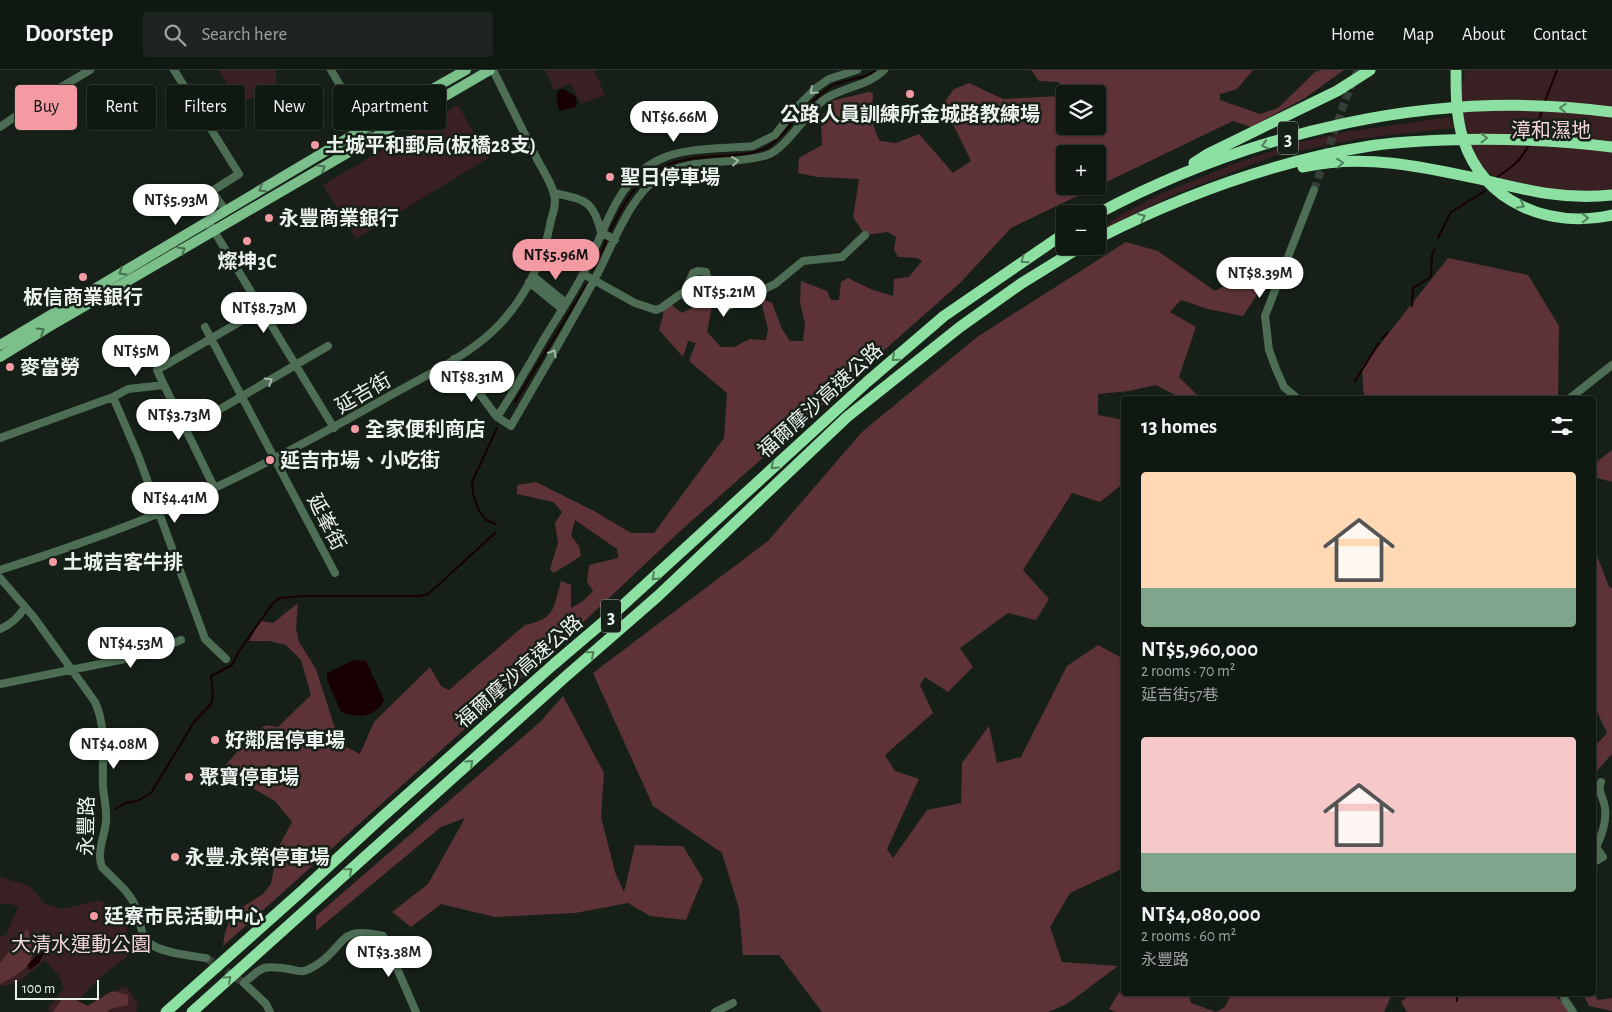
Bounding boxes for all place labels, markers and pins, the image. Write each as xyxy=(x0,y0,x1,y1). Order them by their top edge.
marker: 公路人員訓練所金城路教練場 xyxy=(904,88,916,100)
pin: NT$6.66M xyxy=(622,100,726,143)
place label: 公路人員訓練所金城路教練場 xyxy=(780,103,1040,125)
place label: 土城平和郵局(板橋28支) xyxy=(325,134,536,156)
marker: 土城平和郵局(板橋28支) xyxy=(309,139,321,151)
place label: 聖日停車場 xyxy=(620,166,720,188)
marker: 聖日停車場 xyxy=(604,171,616,183)
pin: NT$5.93M xyxy=(124,184,228,226)
place label: 永豐商業銀行 xyxy=(279,207,399,229)
marker: 永豐商業銀行 xyxy=(263,212,275,224)
marker: 燦坤3C xyxy=(241,235,253,247)
pin: NT$5.96M xyxy=(504,238,608,281)
place label: 燦坤3C xyxy=(218,251,277,272)
pin: NT$8.39M xyxy=(1208,256,1312,299)
marker: 板信商業銀行 xyxy=(77,271,89,283)
pin: NT$5.21M xyxy=(672,276,776,318)
place label: 板信商業銀行 xyxy=(23,286,143,308)
pin: NT$8.73M xyxy=(212,292,316,334)
pin: NT$5M xyxy=(101,334,171,377)
place label: 麥當勞 xyxy=(20,357,80,378)
pin: NT$8.31M xyxy=(420,360,524,403)
marker: 麥當勞 xyxy=(4,361,16,373)
pin: NT$3.73M xyxy=(127,398,231,441)
place label: 全家便利商店 xyxy=(365,418,485,440)
marker: 全家便利商店 xyxy=(349,423,361,435)
place label: 延吉市場、小吃街 xyxy=(280,449,440,471)
marker: 延吉市場、小吃街 xyxy=(264,454,276,466)
pin: NT$4.41M xyxy=(123,482,227,524)
place label: 土城吉客牛排 xyxy=(63,551,183,573)
marker: 土城吉客牛排 xyxy=(47,556,59,568)
pin: NT$4.53M xyxy=(79,626,183,669)
pin: NT$4.08M xyxy=(62,728,166,770)
place label: 好鄰居停車場 xyxy=(225,729,345,751)
marker: 好鄰居停車場 xyxy=(209,734,221,746)
place label: 聚寶停車場 xyxy=(199,766,299,788)
marker: 聚寶停車場 xyxy=(183,771,195,783)
place label: 永豐.永榮停車場 xyxy=(185,846,330,868)
marker: 永豐.永榮停車場 xyxy=(169,851,181,863)
place label: 廷寮市民活動中心 xyxy=(104,905,264,927)
marker: 廷寮市民活動中心 xyxy=(88,910,100,922)
pin: NT$3.38M xyxy=(337,936,441,978)

